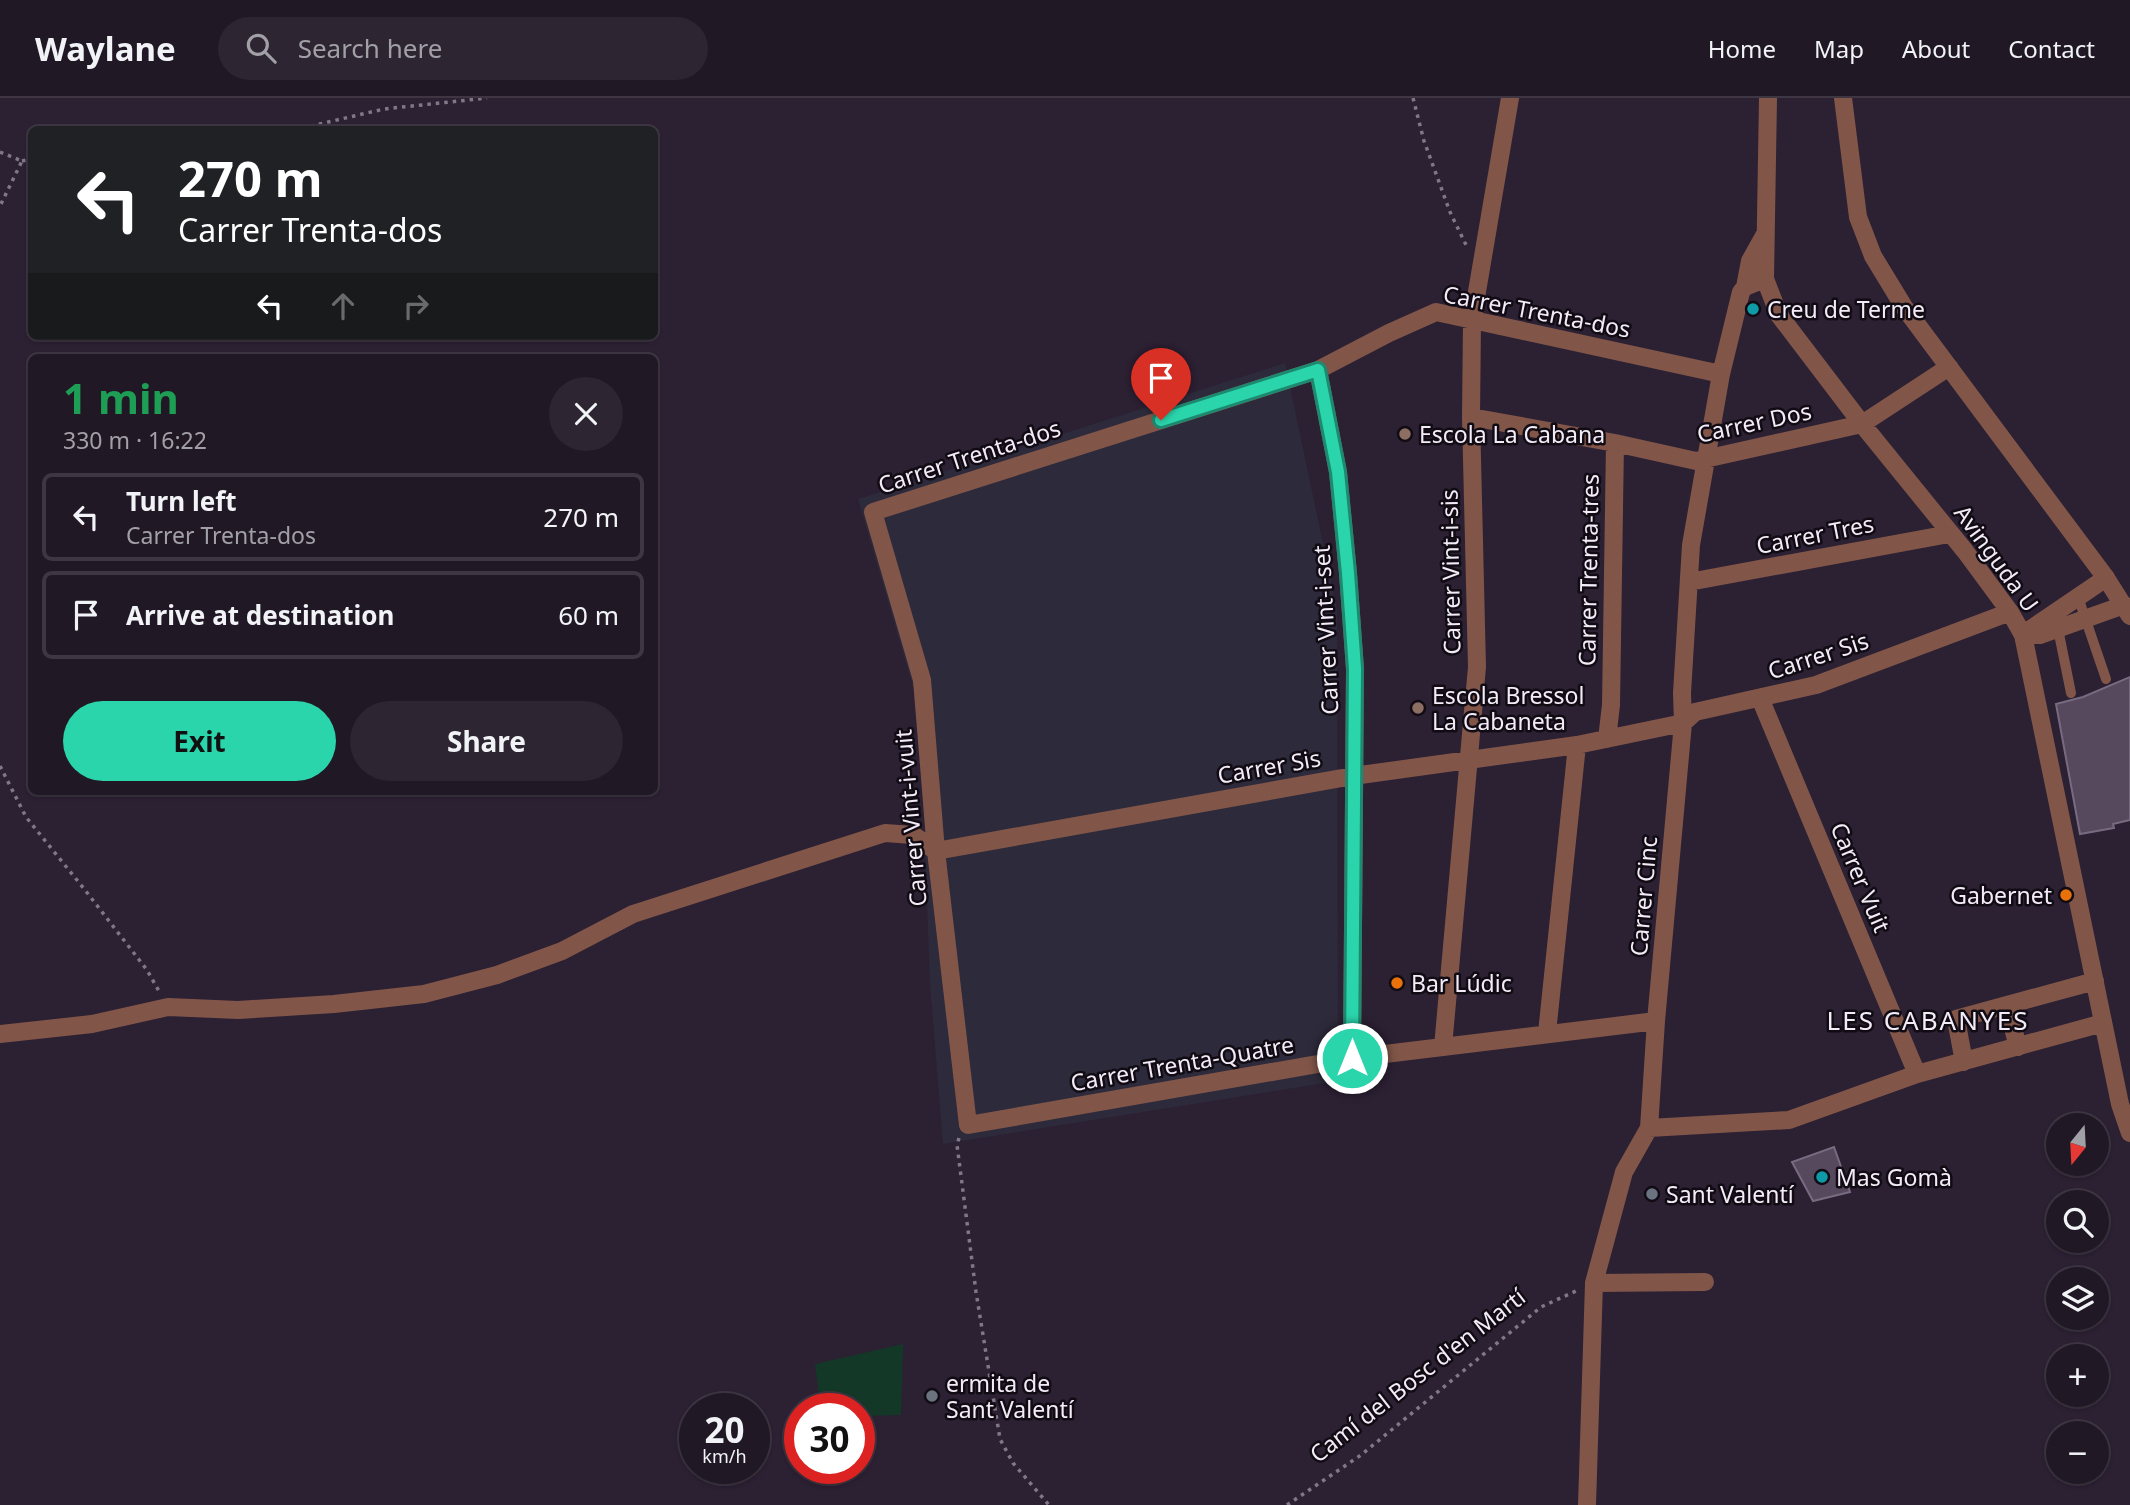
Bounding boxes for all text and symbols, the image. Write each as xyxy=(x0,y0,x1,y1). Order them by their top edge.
search box xyxy=(218,17,708,80)
text: Waylane xyxy=(35,26,176,71)
icon: search xyxy=(242,29,280,67)
text: Search here xyxy=(298,30,442,66)
text: Home xyxy=(1708,32,1776,65)
text: Map xyxy=(1814,32,1864,65)
text: About xyxy=(1902,32,1970,65)
text: Contact xyxy=(2008,32,2095,65)
text: 270 m xyxy=(178,145,323,211)
icon: left xyxy=(63,154,154,245)
text: Carrer Trenta-dos xyxy=(178,208,442,251)
street label: Carrer Trenta-dos xyxy=(1441,277,1633,345)
icon: left xyxy=(251,287,289,325)
icon: ahead xyxy=(324,287,362,325)
icon: right xyxy=(397,287,435,325)
place label: Creu de Terme xyxy=(1767,293,1925,325)
marker: Creu de Terme xyxy=(1745,301,1761,317)
pin xyxy=(1131,348,1191,420)
icon: arrive xyxy=(1142,359,1180,397)
text: 1 min xyxy=(63,369,179,426)
button: close xyxy=(549,377,623,451)
street label: Carrer Dos xyxy=(1694,394,1814,450)
street label: Carrer Trenta-dos xyxy=(874,411,1064,501)
place label: Escola La Cabana xyxy=(1419,418,1605,450)
text: 330 m · 16:22 xyxy=(63,424,207,456)
marker: Escola La Cabana xyxy=(1397,426,1413,442)
street label: Carrer Trenta-tres xyxy=(1570,474,1606,666)
text: Turn left xyxy=(126,483,237,519)
street label: Carrer Vint-i-sis xyxy=(1433,489,1467,655)
icon: left xyxy=(67,498,105,536)
street label: Avinguda U xyxy=(1947,498,2047,618)
text: 270 m xyxy=(543,499,619,535)
street label: Carrer Tres xyxy=(1753,507,1877,561)
text: Carrer Trenta-dos xyxy=(126,519,316,551)
street label: Carrer Vint-i-set xyxy=(1305,544,1345,716)
icon: arrive xyxy=(67,596,105,634)
text: Arrive at destination xyxy=(126,597,395,633)
text: 60 m xyxy=(558,597,619,633)
street label: Carrer Sis xyxy=(1764,624,1872,686)
place label: Escola Bressol La Cabaneta xyxy=(1432,679,1584,737)
marker: Escola Bressol La Cabaneta xyxy=(1410,700,1426,716)
button: Exit xyxy=(63,701,336,781)
button: Share xyxy=(350,701,623,781)
street label: Carrer Vint-i-vuit xyxy=(886,728,934,908)
street label: Carrer Sis xyxy=(1215,741,1323,791)
street label: Carrer Vuit xyxy=(1824,817,1898,937)
street label: Carrer Cinc xyxy=(1622,835,1664,957)
place label: Gabernet xyxy=(1950,879,2052,911)
marker: Gabernet xyxy=(2058,887,2074,903)
place label: Bar Lúdic xyxy=(1411,967,1512,999)
marker: Bar Lúdic xyxy=(1389,975,1405,991)
district label: LES CABANYES xyxy=(1827,1002,2029,1038)
position arrow xyxy=(1315,1021,1389,1095)
street label: Carrer Trenta-Quatre xyxy=(1068,1028,1296,1098)
north arrow xyxy=(2046,1113,2109,1176)
map controls xyxy=(2046,1113,2109,1484)
place label: Mas Gomà xyxy=(1836,1161,1952,1193)
marker: Mas Gomà xyxy=(1814,1169,1830,1185)
place label: Sant Valentí xyxy=(1666,1178,1795,1210)
marker: Sant Valentí xyxy=(1644,1186,1660,1202)
button: search xyxy=(2046,1190,2109,1253)
button: layers xyxy=(2046,1267,2109,1330)
street label: Camí del Bosc d'en Martí xyxy=(1303,1280,1532,1469)
button: + xyxy=(2046,1344,2109,1407)
place label: ermita de Sant Valentí xyxy=(946,1367,1075,1425)
marker: ermita de Sant Valentí xyxy=(924,1388,940,1404)
speed limit sign: 30 xyxy=(784,1393,875,1484)
text: 20 xyxy=(704,1406,745,1453)
button: − xyxy=(2046,1421,2109,1484)
text: km/h xyxy=(702,1444,747,1468)

